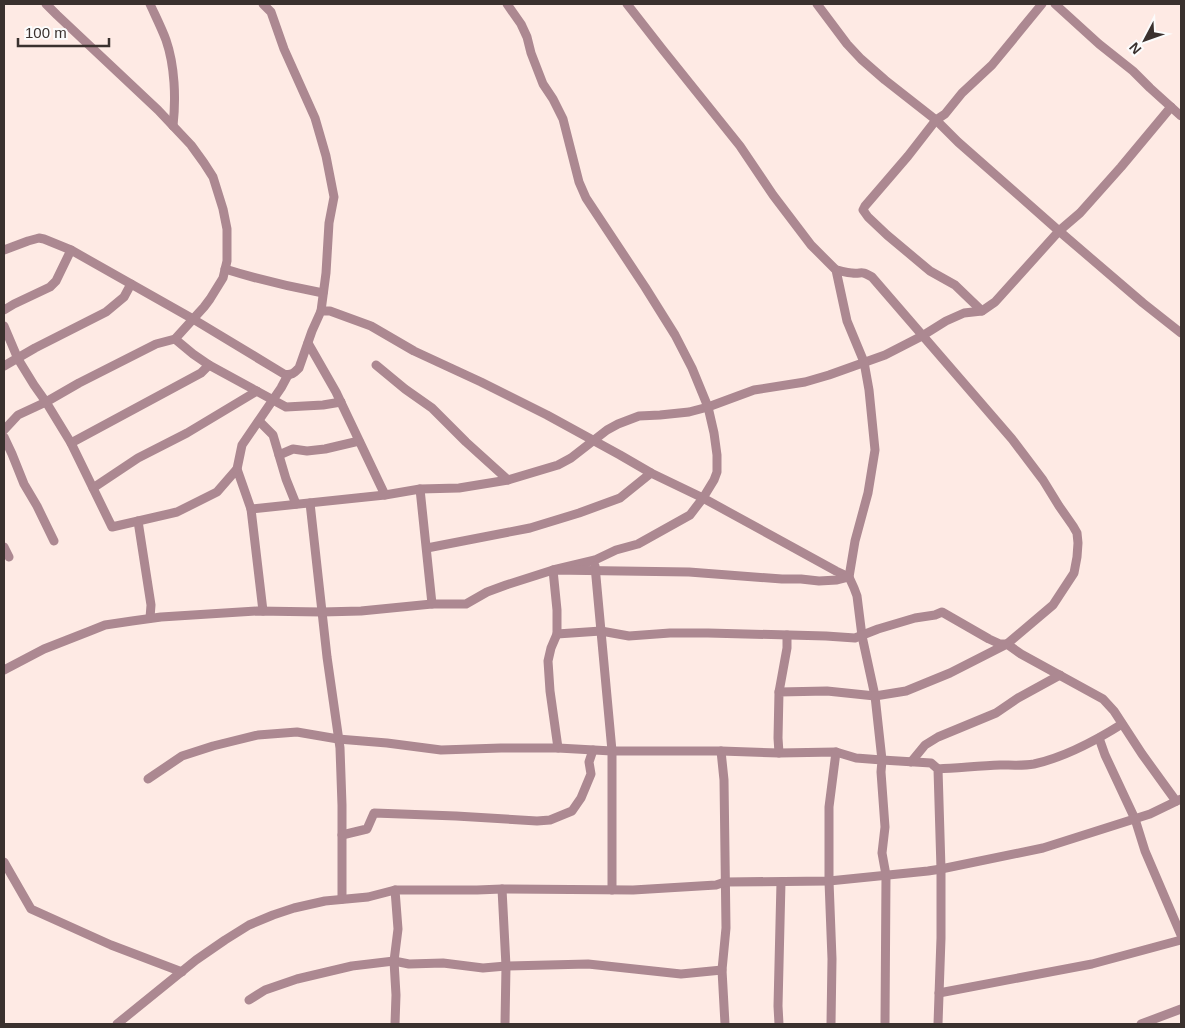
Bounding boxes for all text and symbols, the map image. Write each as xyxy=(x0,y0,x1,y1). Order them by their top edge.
scale bar xyxy=(18,15,109,47)
north arrow xyxy=(1120,15,1170,65)
text: 100 m xyxy=(25,24,67,41)
text: N xyxy=(1126,39,1145,58)

